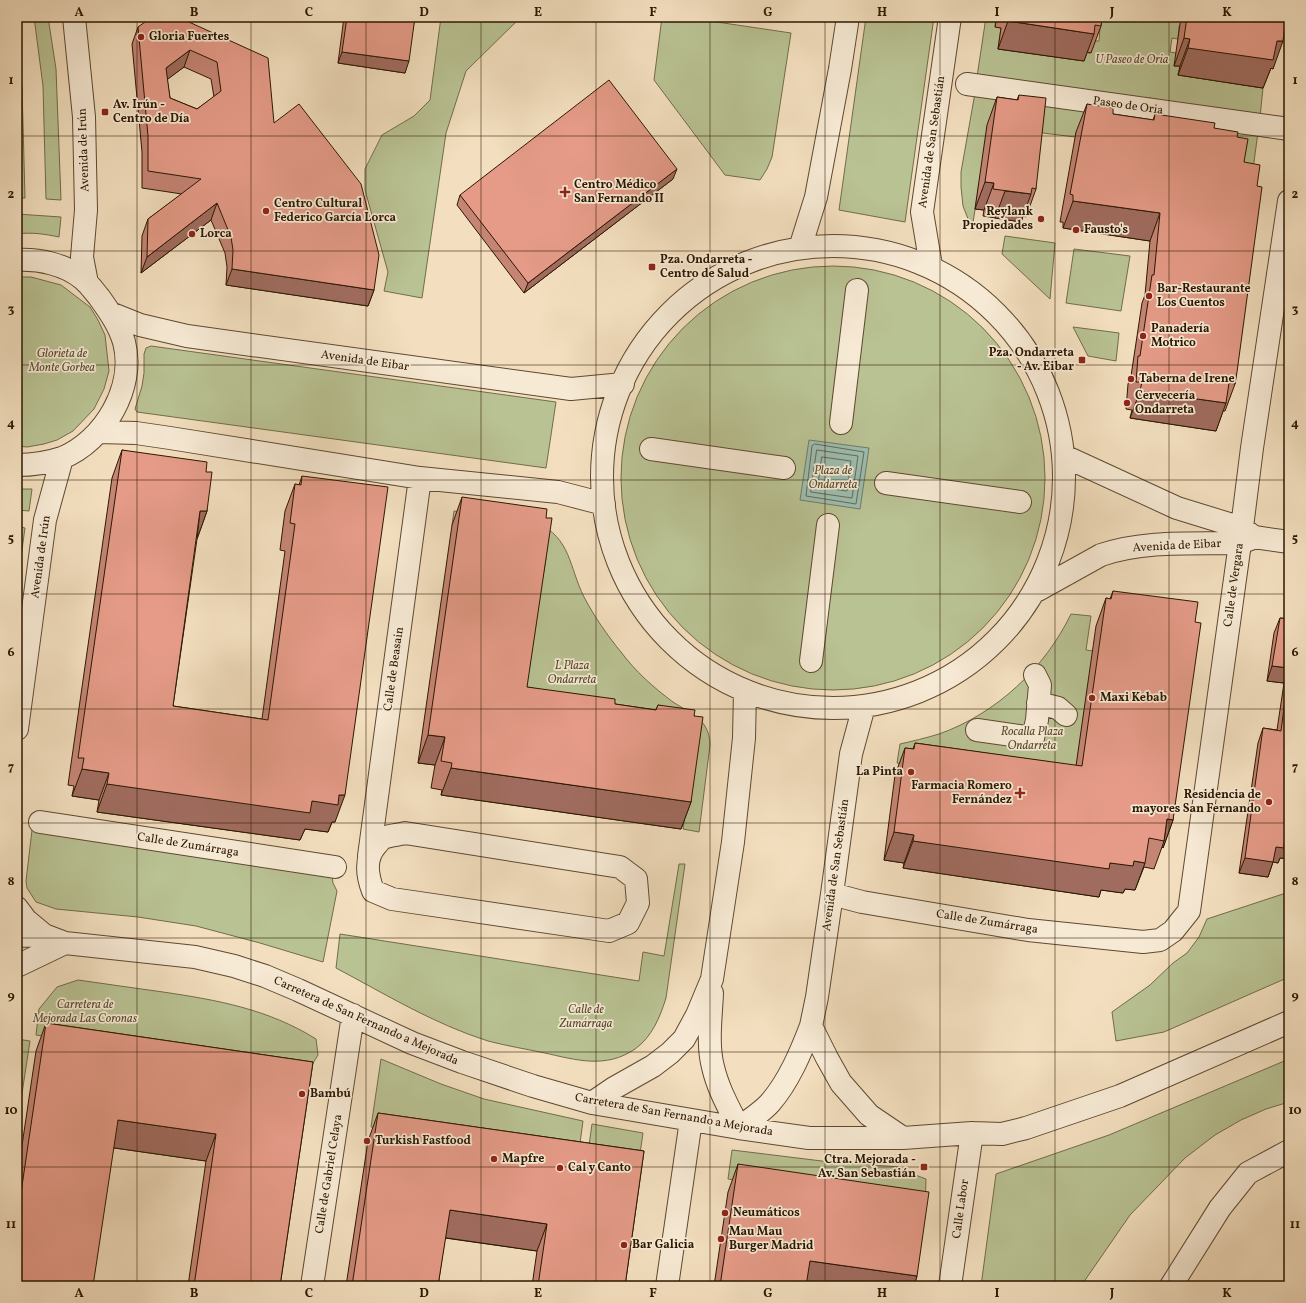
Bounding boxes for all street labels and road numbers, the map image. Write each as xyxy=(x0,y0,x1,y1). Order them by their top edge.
street label: Avenida de San Sebastián xyxy=(915,75,949,209)
street label: Paseo de Oria xyxy=(1092,93,1164,119)
street label: Avenida de Irún xyxy=(75,108,93,192)
street label: Avenida de Eibar xyxy=(320,347,410,375)
street label: Avenida de Irún xyxy=(27,514,55,600)
street label: Avenida de Eibar xyxy=(1132,536,1222,556)
street label: Calle de Vergara xyxy=(1220,542,1248,628)
street label: Calle de Beasain xyxy=(380,626,408,712)
street label: Avenida de San Sebastián xyxy=(819,798,853,932)
street label: Calle de Zumárraga xyxy=(136,829,240,861)
street label: Calle de Zumárraga xyxy=(935,906,1039,938)
street label: Carretera de San Fernando a Mejorada xyxy=(271,973,461,1069)
street label: Carretera de San Fernando a Mejorada xyxy=(574,1090,774,1140)
street label: Calle de Gabriel Celaya xyxy=(312,1113,346,1235)
street label: Calle Labor xyxy=(949,1178,973,1240)

